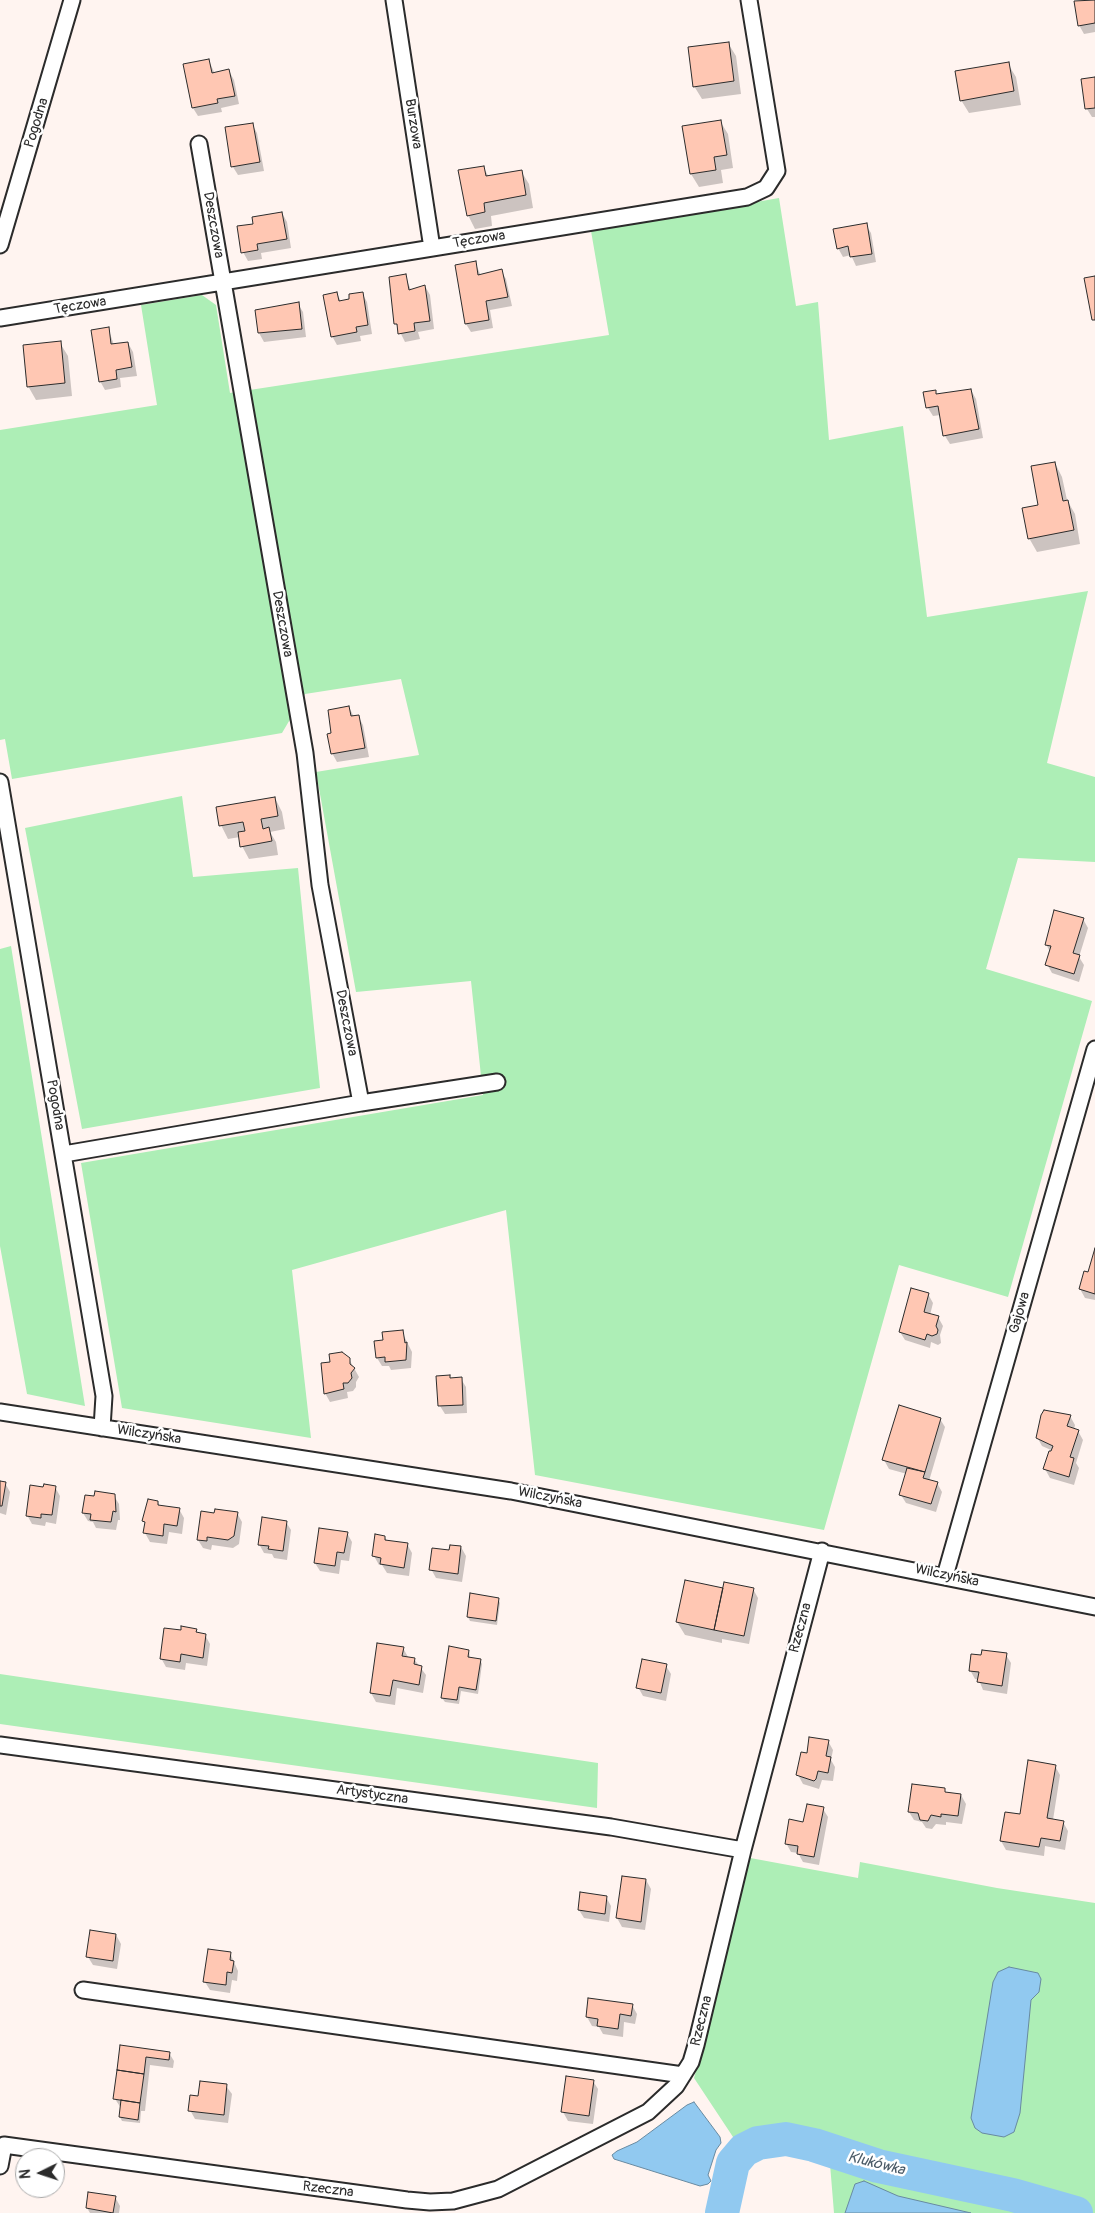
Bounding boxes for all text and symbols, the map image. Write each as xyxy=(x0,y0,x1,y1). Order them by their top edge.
street label: Pogodna xyxy=(21,96,53,150)
street label: Burzowa xyxy=(401,98,425,150)
street label: Deszczowa xyxy=(199,191,227,259)
street label: Tęczowa xyxy=(452,228,506,252)
street label: Tęczowa xyxy=(53,294,107,318)
street label: Deszczowa xyxy=(268,590,296,658)
street label: Deszczowa xyxy=(331,989,361,1057)
street label: Pogodna xyxy=(42,1078,68,1132)
street label: Gajowa xyxy=(1006,1290,1034,1336)
street label: Wilczyńska xyxy=(116,1422,182,1448)
street label: Wilczyńska xyxy=(517,1484,583,1512)
street label: Wilczyńska xyxy=(914,1561,980,1591)
street label: Rzeczna xyxy=(786,1601,816,1655)
street label: Artystyczna xyxy=(335,1782,409,1808)
street label: Rzeczna xyxy=(688,1994,716,2048)
north arrow xyxy=(15,2148,65,2198)
water label: Klukówka xyxy=(846,2148,906,2180)
text: N xyxy=(17,2169,34,2179)
street label: Rzeczna xyxy=(302,2179,354,2201)

